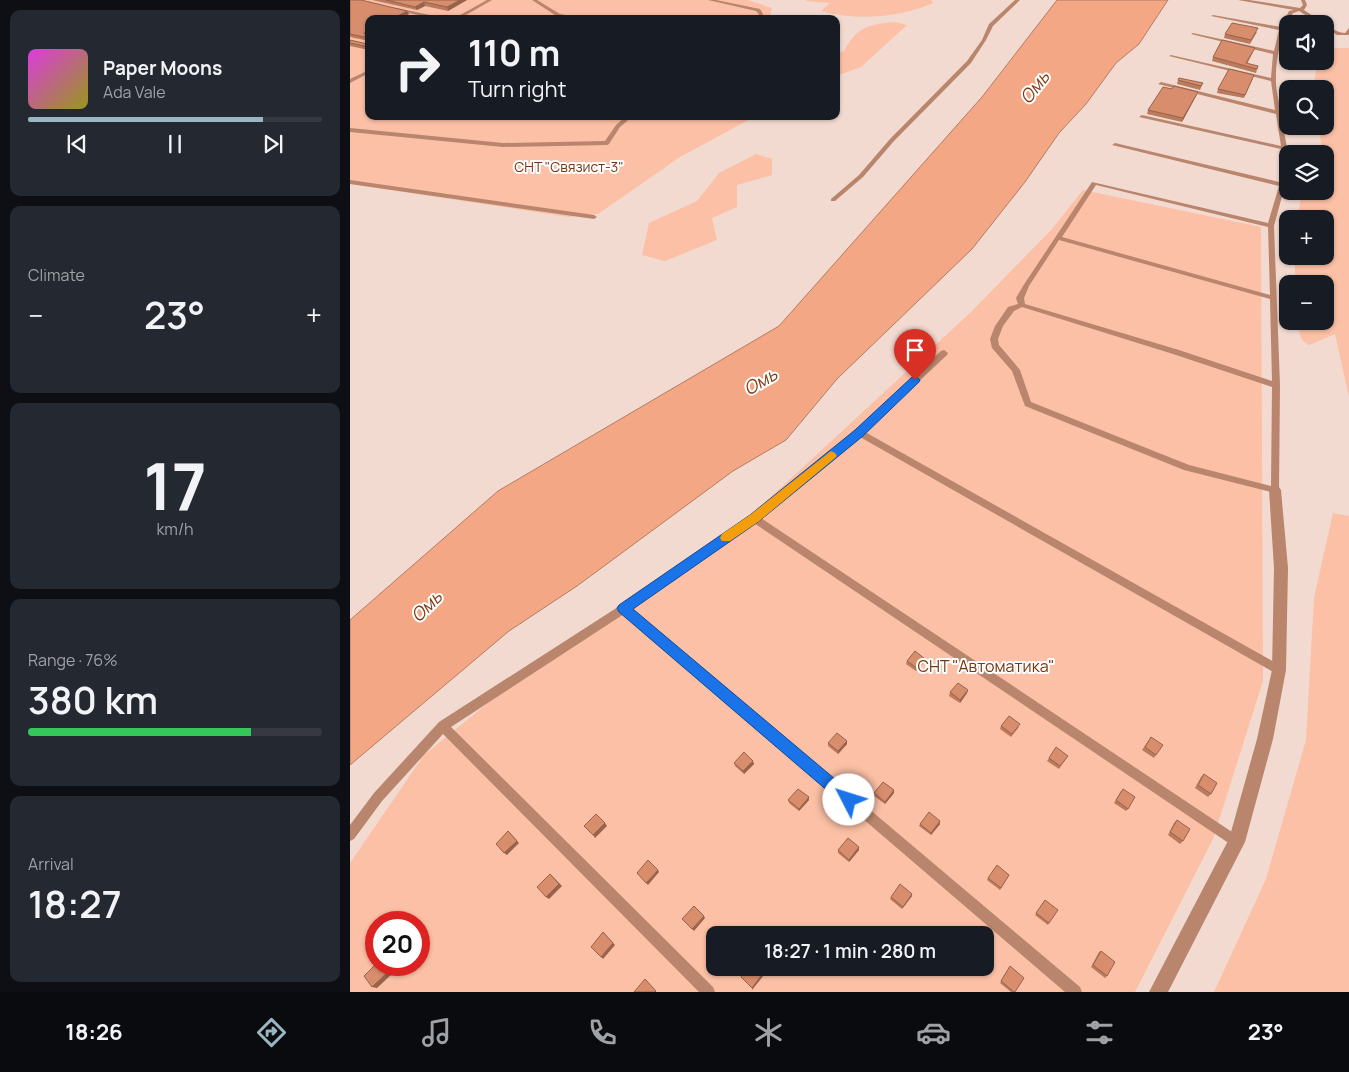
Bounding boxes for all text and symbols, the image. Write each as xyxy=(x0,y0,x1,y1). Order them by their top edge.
map controls xyxy=(1279,15,1334,330)
button: sound xyxy=(1279,15,1334,70)
text: 110 m xyxy=(468,29,560,77)
icon: right xyxy=(385,35,450,100)
text: Paper Moons xyxy=(103,55,222,81)
water label: Омь xyxy=(1014,65,1054,108)
text: Turn right xyxy=(468,74,566,104)
button: search xyxy=(1279,80,1334,135)
text: Ada Vale xyxy=(103,81,166,103)
icon: previous xyxy=(63,130,91,158)
icon: pause xyxy=(161,130,189,158)
icon: next xyxy=(259,130,287,158)
button: layers xyxy=(1279,145,1334,200)
park label: СНТ "Связист-3" xyxy=(514,157,624,176)
button: + xyxy=(1279,210,1334,265)
text: Climate xyxy=(28,264,85,286)
button: − xyxy=(1279,275,1334,330)
text: 23° xyxy=(144,288,205,340)
text: − xyxy=(28,296,43,334)
text: + xyxy=(306,296,322,334)
pin xyxy=(894,329,936,380)
icon: arrive xyxy=(901,336,929,364)
water label: Омь xyxy=(739,361,782,400)
text: 17 xyxy=(143,441,207,530)
text: km/h xyxy=(156,518,194,540)
water label: Омь xyxy=(405,585,447,627)
text: Range · 76% xyxy=(28,649,118,671)
park label: СНТ "Автоматика" xyxy=(918,655,1054,677)
text: 380 km xyxy=(28,673,158,725)
position arrow xyxy=(822,773,874,825)
text: Arrival xyxy=(28,853,74,875)
text: 18:27 xyxy=(28,877,122,929)
speed limit sign: 20 xyxy=(365,911,430,976)
text: 18:27 · 1 min · 280 m xyxy=(764,938,936,964)
icon: directions xyxy=(254,1015,289,1050)
icon: music xyxy=(419,1015,454,1050)
icon: phone xyxy=(585,1015,620,1050)
icon: climate xyxy=(751,1015,786,1050)
icon: car xyxy=(916,1015,951,1050)
icon: filters xyxy=(1082,1015,1117,1050)
text: 18:26 xyxy=(65,1017,123,1047)
text: 23° xyxy=(1248,1017,1284,1047)

